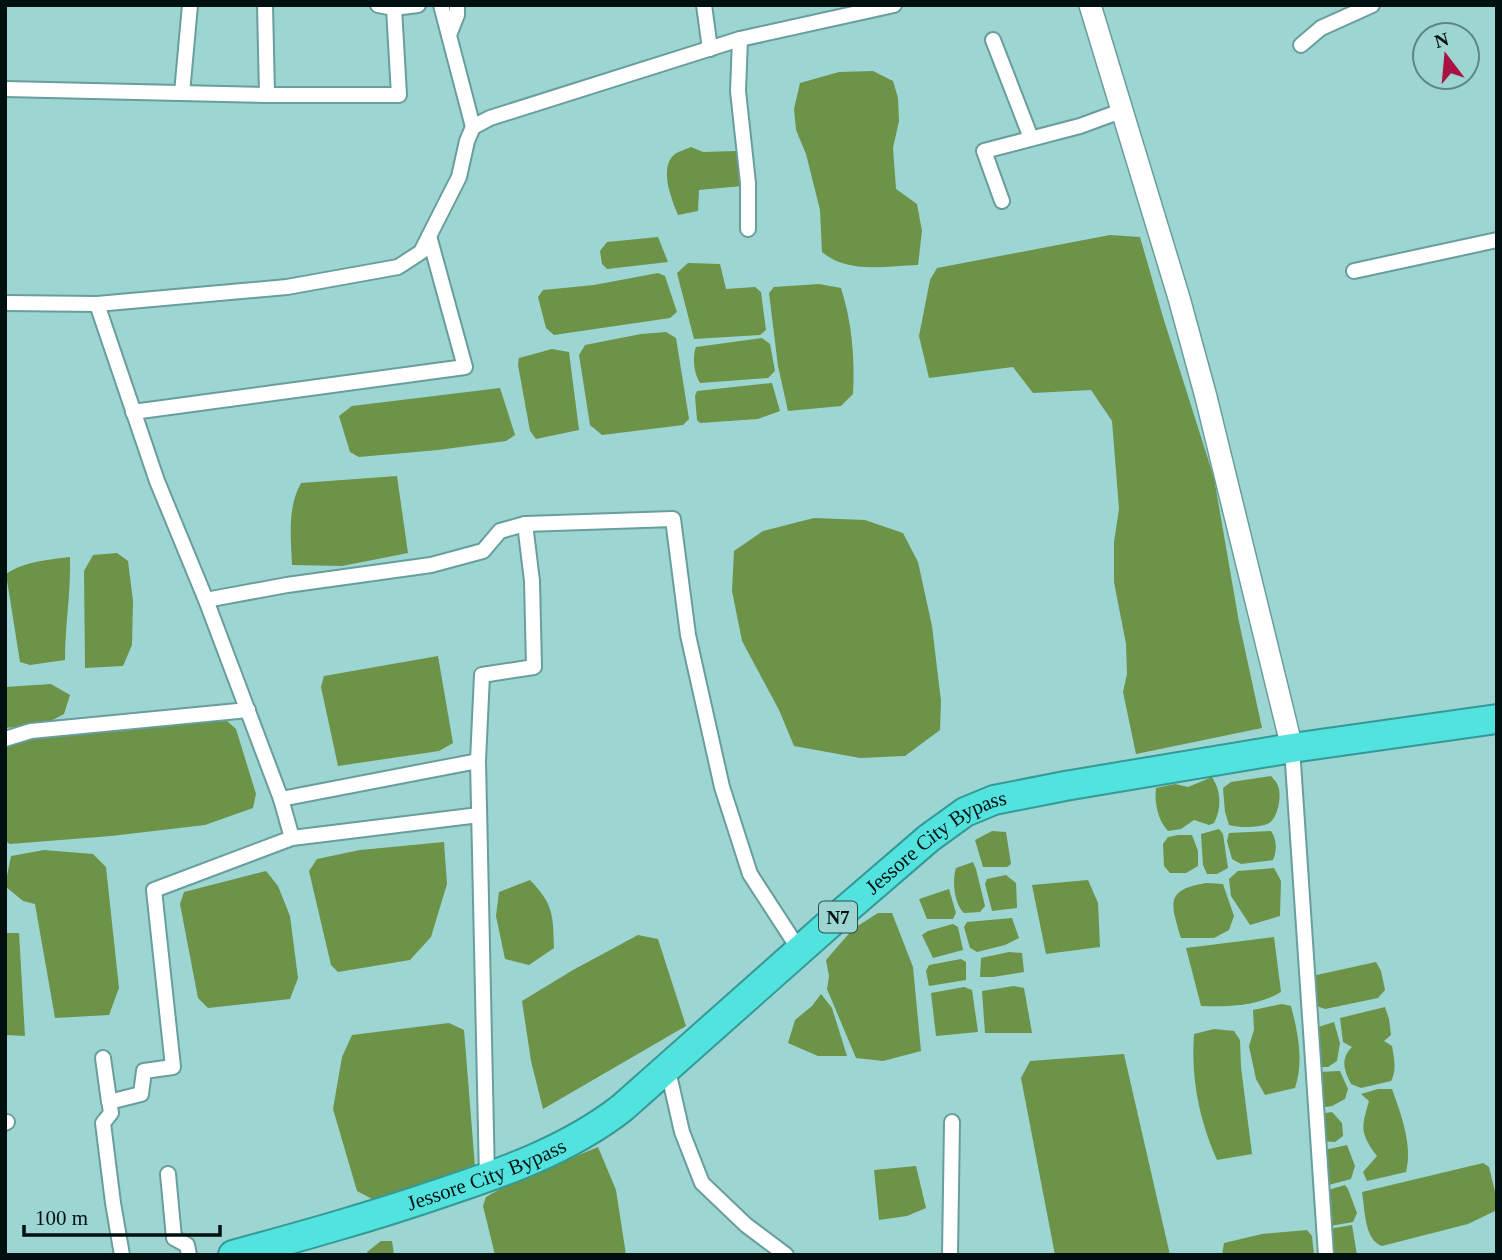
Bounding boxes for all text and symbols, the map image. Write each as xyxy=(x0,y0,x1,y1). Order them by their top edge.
north arrow xyxy=(1411,21,1481,91)
text: N xyxy=(1432,28,1451,52)
street label: Jessore City Bypass xyxy=(861,786,1008,899)
road number: N7 xyxy=(819,902,857,932)
street label: Jessore City Bypass xyxy=(404,1134,570,1216)
scale bar xyxy=(24,1194,220,1238)
text: 100 m xyxy=(35,1206,88,1230)

